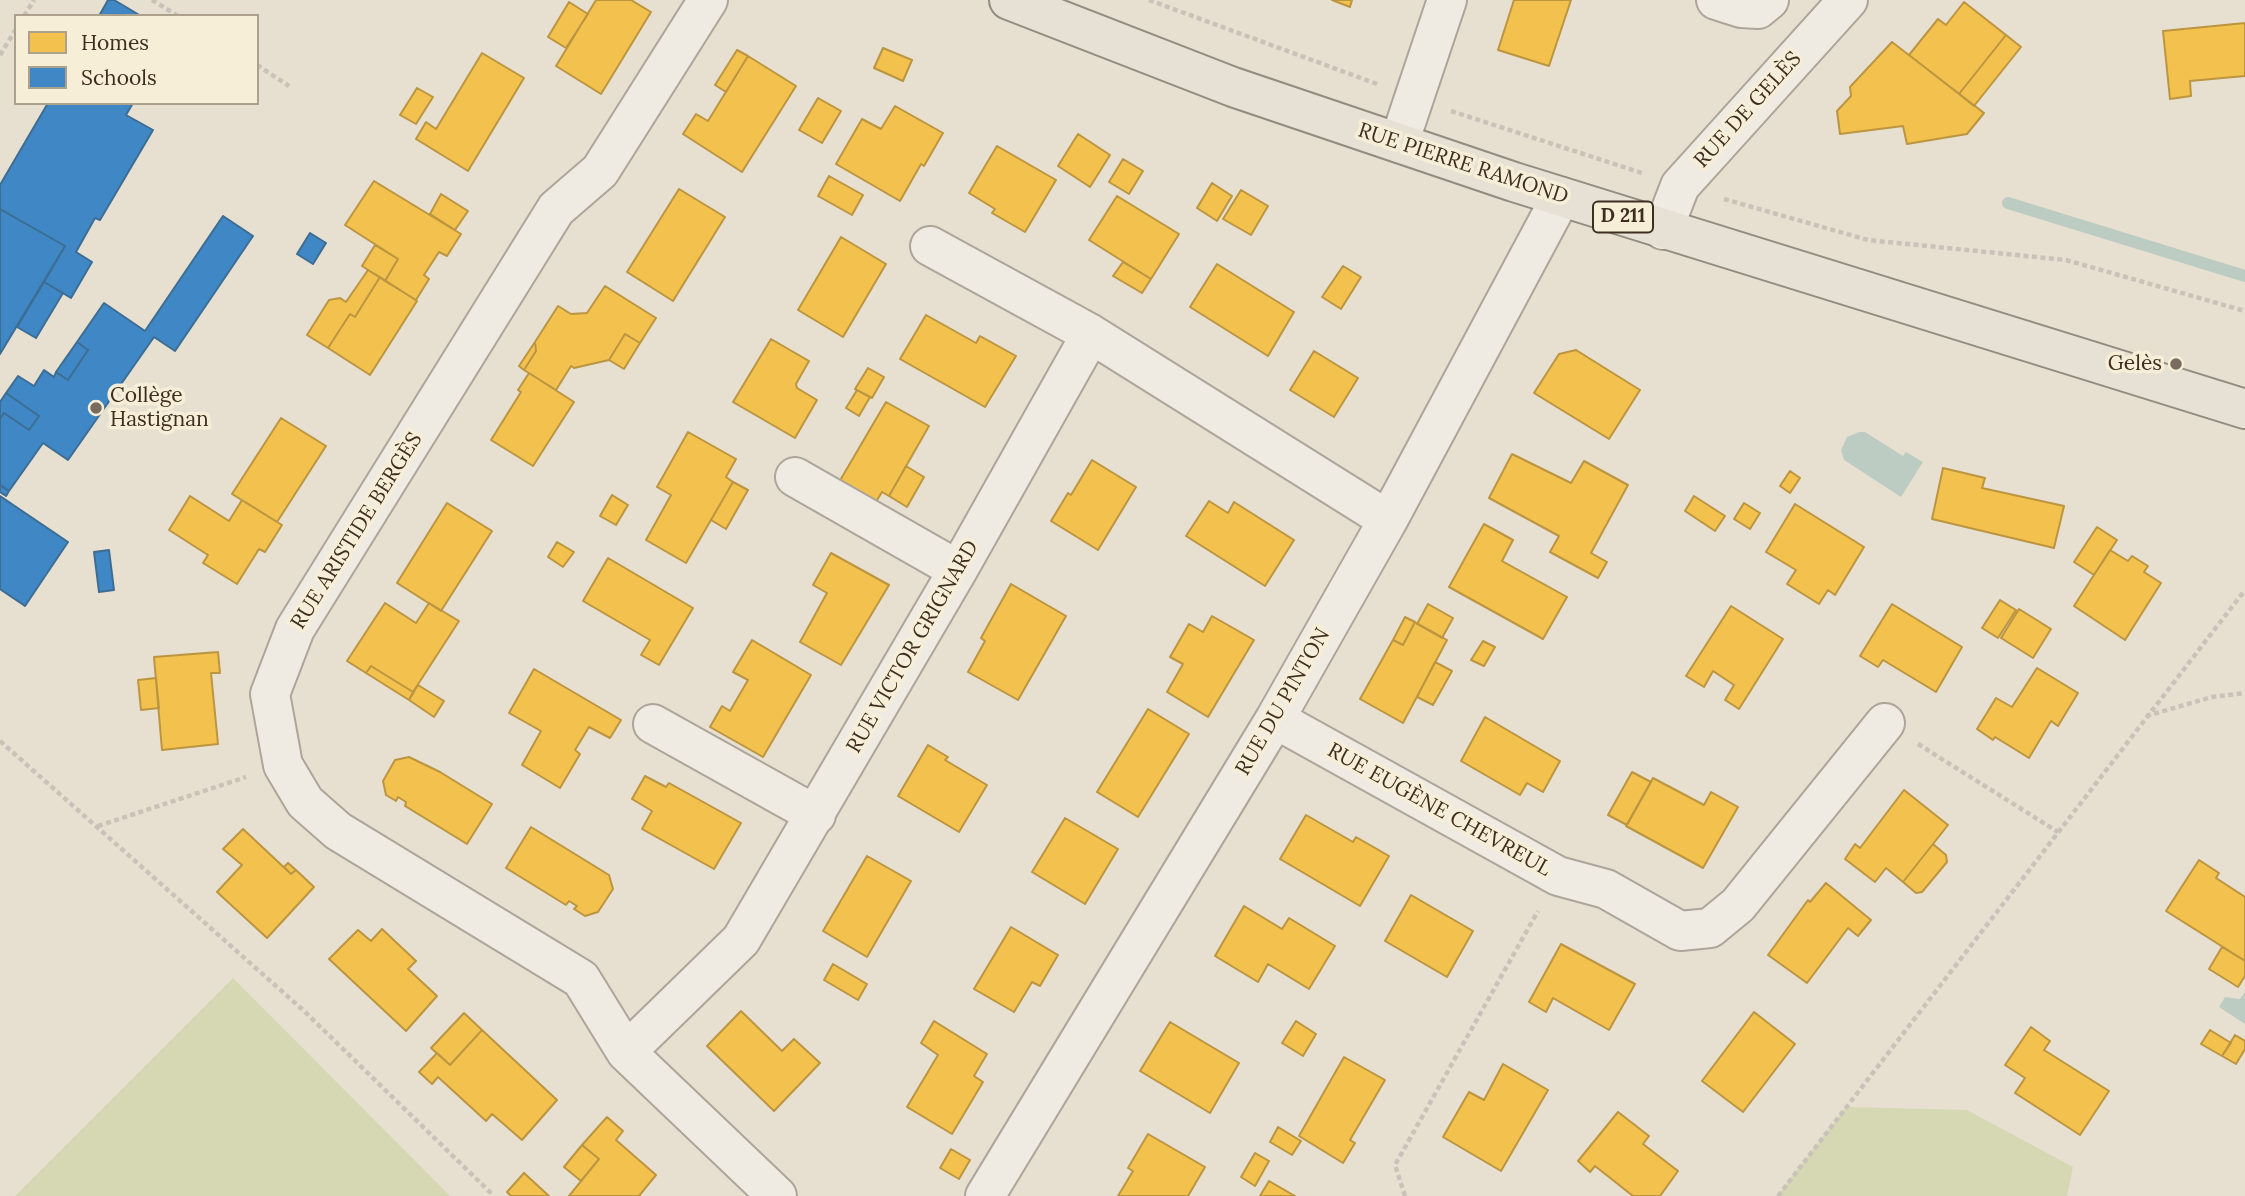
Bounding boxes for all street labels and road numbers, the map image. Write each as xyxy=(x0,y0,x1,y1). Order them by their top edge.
street label: RUE DE GELÈS xyxy=(1689,47,1807,173)
street label: RUE PIERRE RAMOND xyxy=(1355,118,1571,210)
road number: D 211 xyxy=(1593,202,1653,232)
street label: RUE ARISTIDE BERGÈS xyxy=(286,428,428,634)
street label: RUE VICTOR GRIGNARD xyxy=(842,536,984,758)
street label: RUE DU PINTON xyxy=(1231,624,1335,780)
street label: RUE EUGÈNE CHEVREUL xyxy=(1323,738,1555,882)

